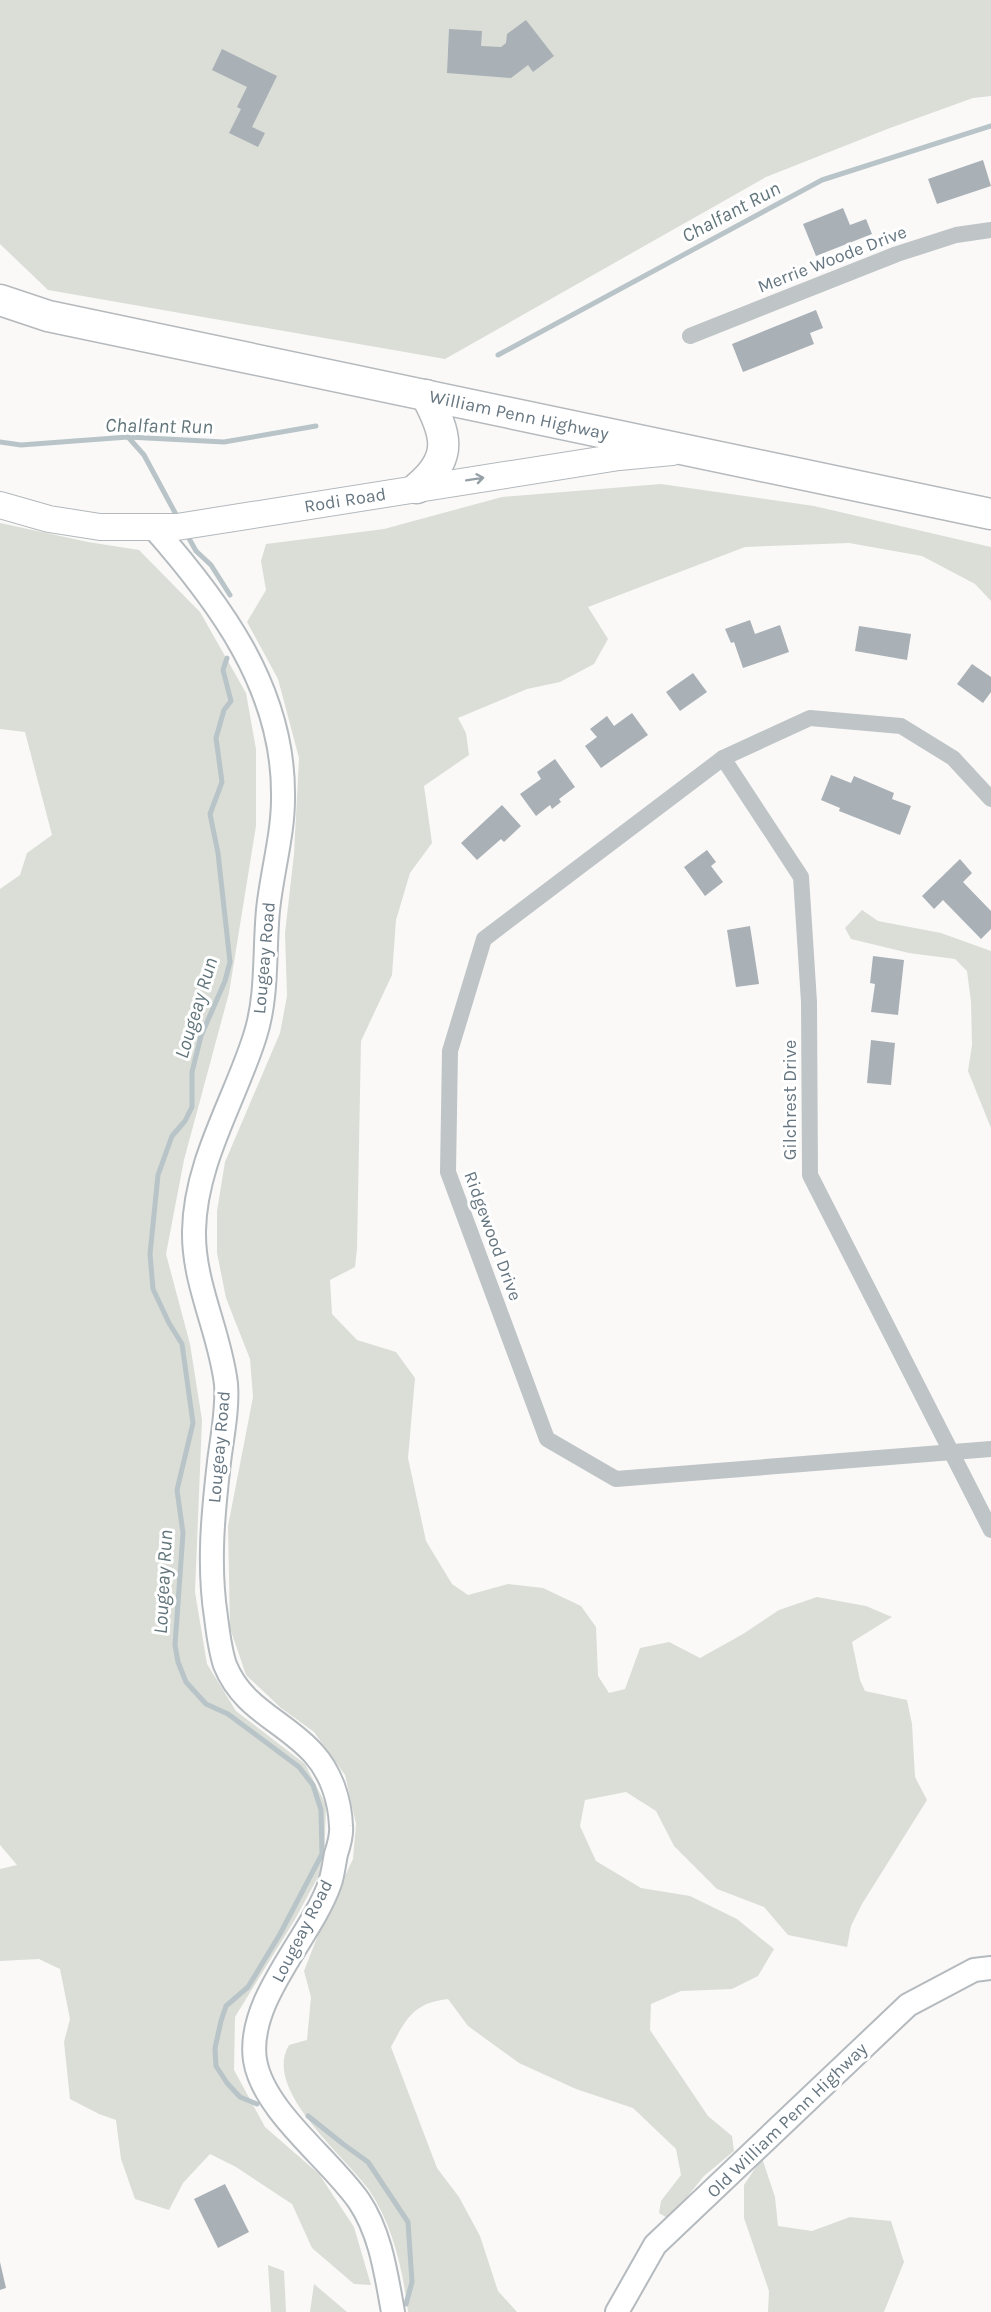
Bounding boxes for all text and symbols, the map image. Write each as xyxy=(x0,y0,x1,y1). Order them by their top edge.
water label: Chalfant Run xyxy=(678,176,784,248)
street label: Merrie Woode Drive xyxy=(754,220,910,298)
street label: William Penn Highway xyxy=(427,385,611,445)
water label: Chalfant Run xyxy=(105,414,213,438)
one-way arrow xyxy=(465,474,485,485)
street label: Rodi Road xyxy=(302,483,388,517)
street label: Lougeay Road xyxy=(248,901,280,1015)
water label: Lougeay Run xyxy=(170,955,222,1061)
street label: Gilchrest Drive xyxy=(779,1040,801,1160)
street label: Ridgewood Drive xyxy=(459,1168,527,1304)
street label: Lougeay Road xyxy=(203,1390,235,1504)
water label: Lougeay Run xyxy=(149,1529,177,1635)
street label: Lougeay Road xyxy=(267,1876,337,1986)
street label: Old William Penn Highway xyxy=(702,2037,872,2202)

